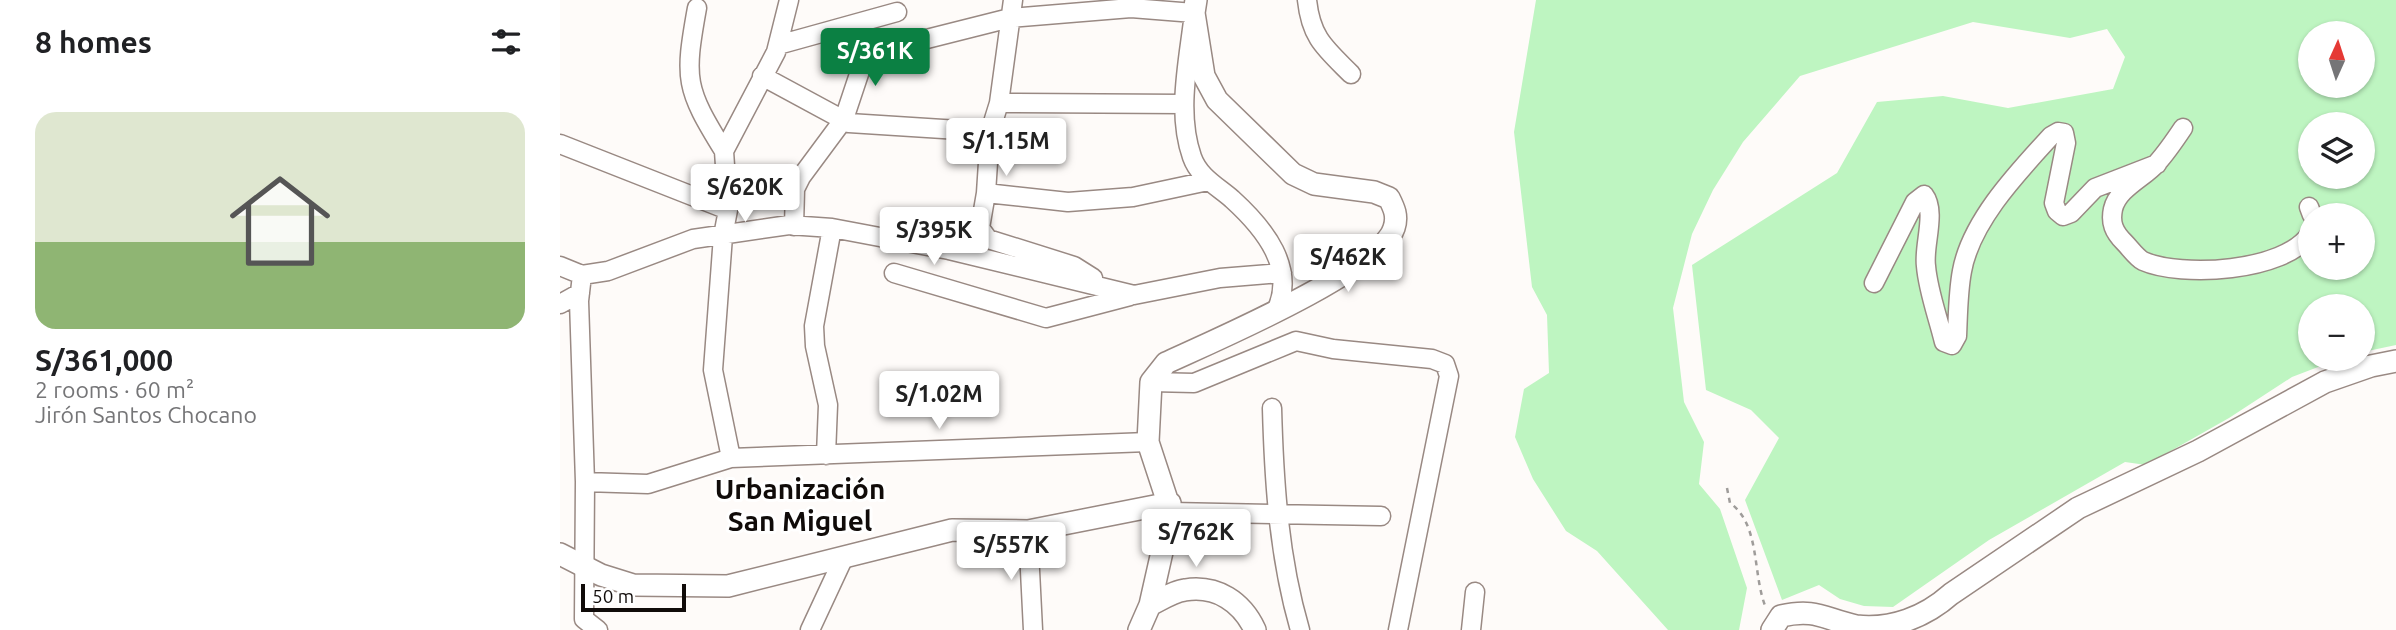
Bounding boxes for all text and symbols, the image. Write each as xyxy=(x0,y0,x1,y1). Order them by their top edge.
north arrow xyxy=(2298,21,2375,98)
map controls xyxy=(2298,21,2375,371)
icon: filters xyxy=(487,23,525,61)
text: 8 homes xyxy=(35,25,152,59)
pin: S/361K xyxy=(818,28,932,88)
text: S/361K xyxy=(837,38,913,63)
button: layers xyxy=(2298,112,2375,189)
pin: S/1.15M xyxy=(941,118,1071,178)
text: S/1.15M xyxy=(962,128,1050,153)
icon: home xyxy=(217,158,343,284)
pin: S/620K xyxy=(688,164,802,224)
text: S/620K xyxy=(707,174,783,199)
button: + xyxy=(2298,203,2375,280)
pin: S/395K xyxy=(877,208,991,267)
text: S/395K xyxy=(896,217,972,242)
pin: S/462K xyxy=(1291,234,1405,294)
text: S/462K xyxy=(1310,244,1386,269)
button: − xyxy=(2298,294,2375,371)
text: S/361,000 xyxy=(35,343,173,377)
pin: S/1.02M xyxy=(874,372,1004,431)
text: 2 rooms · 60 m² xyxy=(35,377,194,402)
text: S/1.02M xyxy=(895,381,983,406)
text: Jirón Santos Chocano xyxy=(35,402,257,427)
district label: Urbanización San Miguel xyxy=(715,473,885,536)
pin: S/762K xyxy=(1139,510,1253,569)
text: S/762K xyxy=(1158,519,1234,544)
pin: S/557K xyxy=(954,522,1068,582)
text: S/557K xyxy=(973,532,1049,557)
scale bar xyxy=(581,581,686,613)
text: 50 m xyxy=(592,585,634,607)

